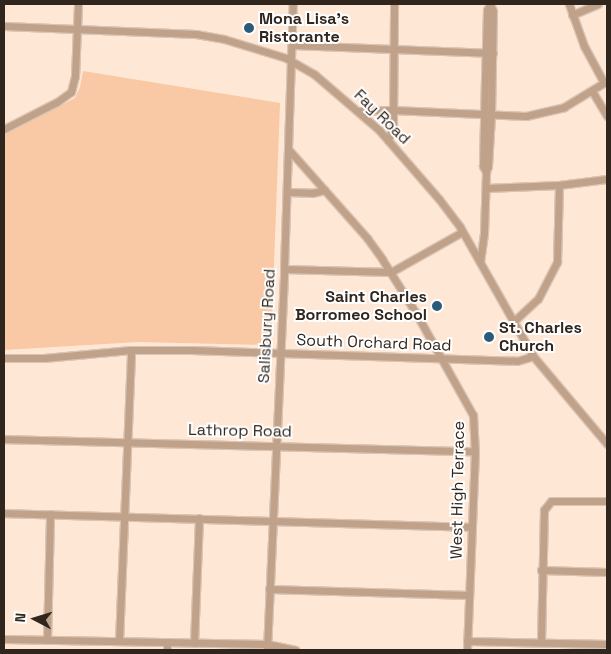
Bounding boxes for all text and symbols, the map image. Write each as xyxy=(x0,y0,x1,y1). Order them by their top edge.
place label: Mona Lisa's Ristorante xyxy=(259,9,349,47)
marker: Mona Lisa's Ristorante xyxy=(243,22,255,34)
street label: Fay Road xyxy=(350,86,414,148)
street label: Salisbury Road xyxy=(254,268,280,384)
place label: Saint Charles Borromeo School xyxy=(295,287,427,325)
marker: Saint Charles Borromeo School xyxy=(431,300,443,312)
place label: St. Charles Church xyxy=(499,318,582,356)
street label: South Orchard Road xyxy=(296,331,452,355)
marker: St. Charles Church xyxy=(483,331,495,343)
street label: Lathrop Road xyxy=(188,420,292,442)
street label: West High Terrace xyxy=(447,421,469,559)
north arrow xyxy=(10,594,60,644)
text: N xyxy=(11,612,29,623)

